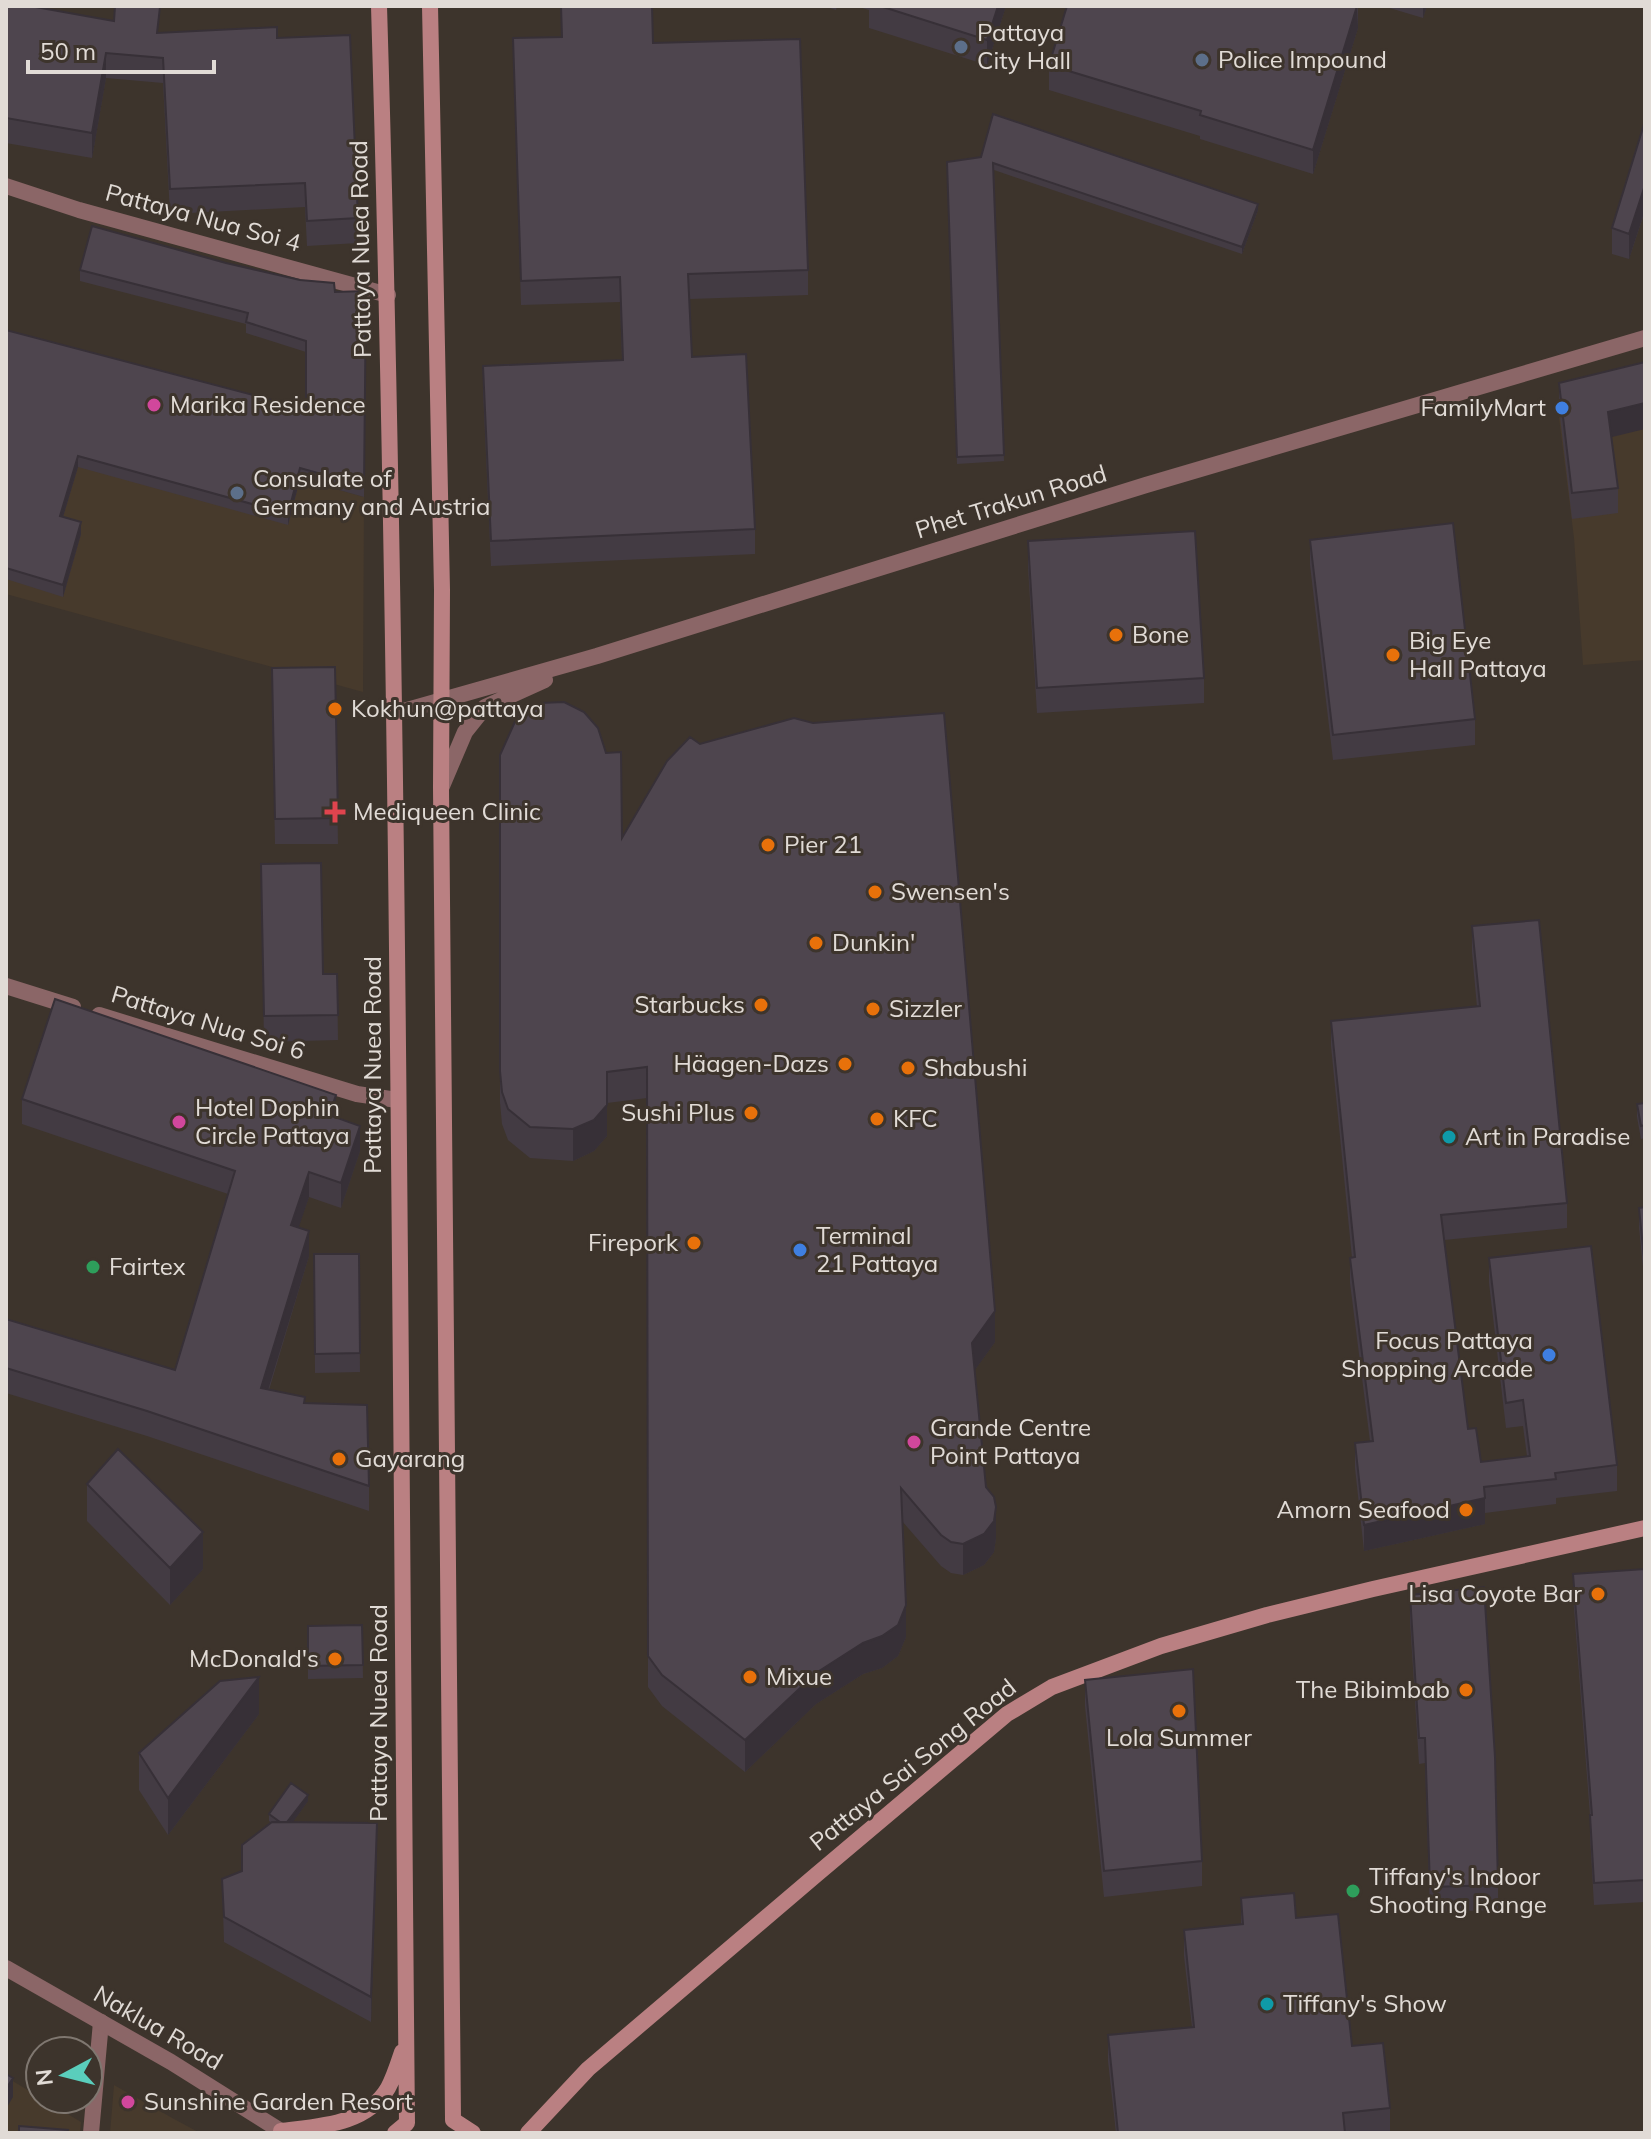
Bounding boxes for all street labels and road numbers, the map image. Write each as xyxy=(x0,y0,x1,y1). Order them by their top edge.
street label: Pattaya Nuea Road xyxy=(343,140,377,358)
street label: Pattaya Nua Soi 4 xyxy=(102,177,304,258)
street label: Phet Trakun Road xyxy=(911,458,1110,544)
street label: Pattaya Nuea Road xyxy=(357,956,387,1174)
street label: Pattaya Nua Soi 6 xyxy=(108,978,309,1066)
street label: Pattaya Nuea Road xyxy=(363,1604,393,1822)
street label: Pattaya Sai Song Road xyxy=(803,1672,1022,1857)
street label: Naklua Road xyxy=(89,1978,228,2076)

